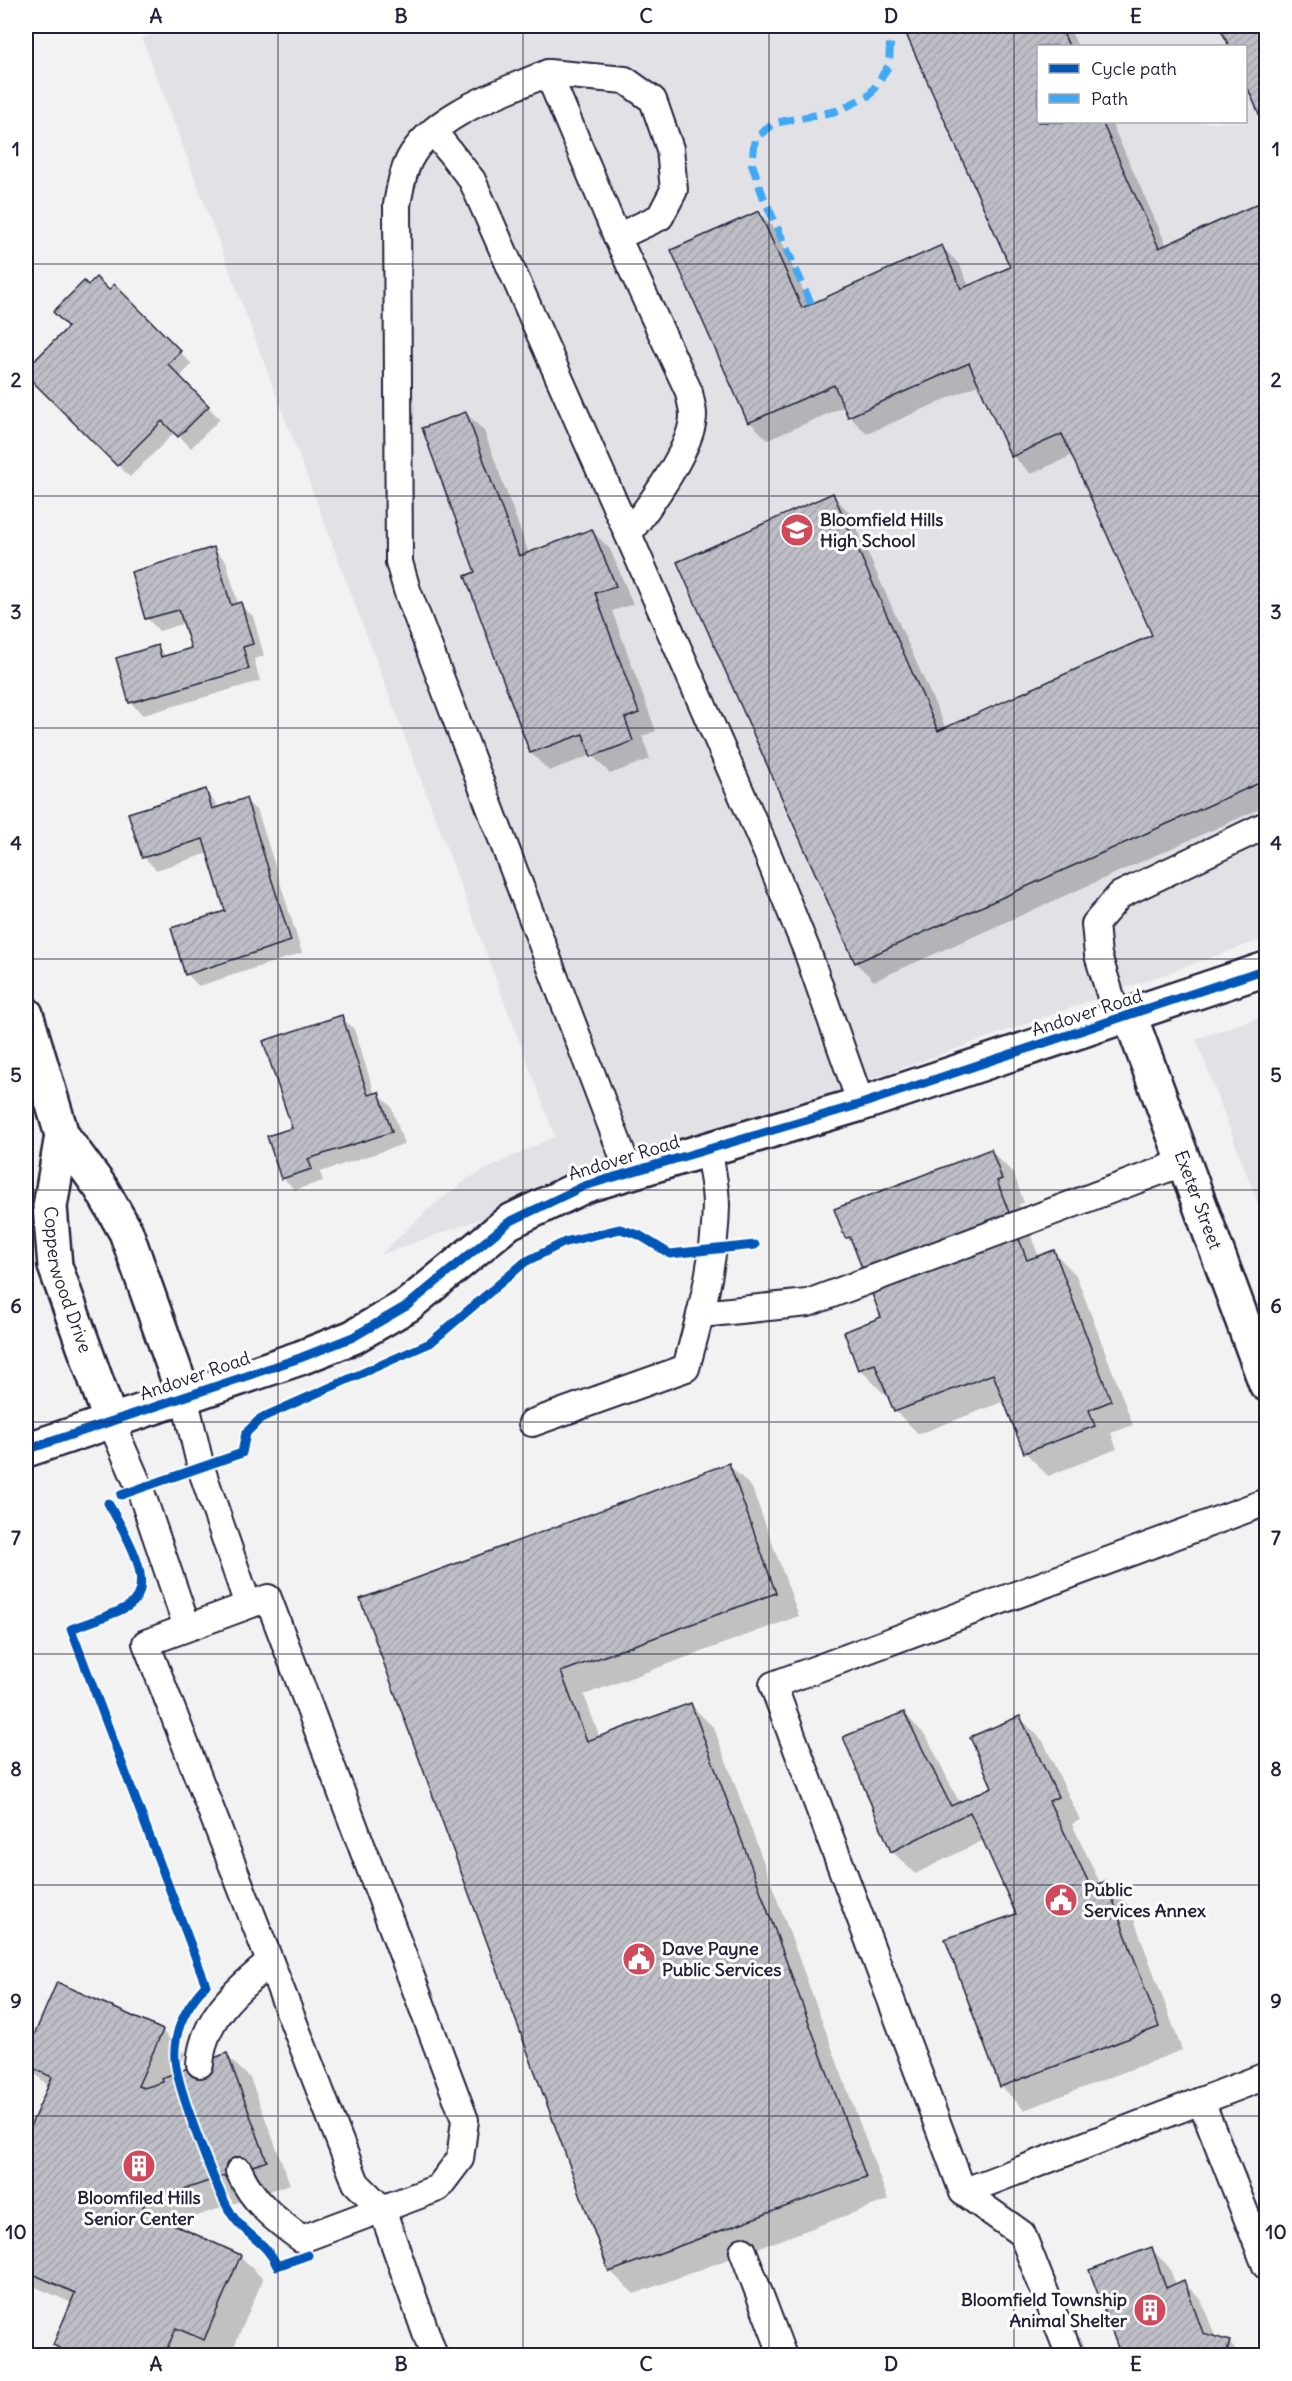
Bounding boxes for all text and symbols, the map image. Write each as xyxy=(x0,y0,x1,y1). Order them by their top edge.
text: A xyxy=(150,3,163,28)
text: B xyxy=(394,3,408,28)
text: C xyxy=(639,3,653,28)
text: D xyxy=(884,3,898,28)
text: E xyxy=(1130,3,1142,28)
legend xyxy=(1037,45,1247,123)
text: Cycle path xyxy=(1091,57,1177,80)
text: Path xyxy=(1091,87,1128,110)
text: 1 xyxy=(12,136,20,161)
text: 1 xyxy=(1272,136,1280,161)
text: 2 xyxy=(11,367,22,392)
text: 2 xyxy=(1271,367,1282,392)
place label: Bloomfield Hills High School xyxy=(820,508,943,552)
school or university icon: Bloomfield Hills High School xyxy=(779,512,815,548)
text: 3 xyxy=(10,599,22,624)
text: 3 xyxy=(1270,599,1282,624)
text: 4 xyxy=(10,830,22,855)
text: 4 xyxy=(1270,830,1282,855)
street label: Andover Road xyxy=(1029,984,1145,1041)
text: 5 xyxy=(10,1062,22,1087)
text: 5 xyxy=(1270,1062,1282,1087)
street label: Andover Road xyxy=(566,1130,683,1185)
street label: Exeter Street xyxy=(1170,1147,1227,1252)
street label: Copperwood Drive xyxy=(39,1205,97,1356)
text: 6 xyxy=(10,1293,22,1318)
text: 6 xyxy=(1270,1293,1282,1318)
street label: Andover Road xyxy=(137,1346,253,1405)
text: 7 xyxy=(11,1525,21,1550)
text: 7 xyxy=(1271,1525,1281,1550)
text: 8 xyxy=(10,1756,22,1781)
text: 8 xyxy=(1270,1756,1282,1781)
place label: Public Services Annex xyxy=(1084,1878,1206,1922)
public building icon: Public Services Annex xyxy=(1043,1882,1079,1918)
place label: Dave Payne Public Services xyxy=(662,1937,781,1981)
public building icon: Dave Payne Public Services xyxy=(621,1941,657,1977)
text: 9 xyxy=(10,1988,22,2013)
text: 9 xyxy=(1270,1988,1282,2013)
building icon: Bloomfiled Hills Senior Center xyxy=(121,2148,157,2184)
place label: Bloomfiled Hills Senior Center xyxy=(77,2186,201,2230)
text: 10 xyxy=(5,2219,27,2244)
text: 10 xyxy=(1265,2219,1287,2244)
place label: Bloomfield Township Animal Shelter xyxy=(961,2288,1128,2332)
building icon: Bloomfield Township Animal Shelter xyxy=(1132,2292,1168,2328)
text: A xyxy=(150,2351,163,2376)
text: B xyxy=(394,2351,408,2376)
text: C xyxy=(639,2351,653,2376)
text: D xyxy=(884,2351,898,2376)
text: E xyxy=(1130,2351,1142,2376)

